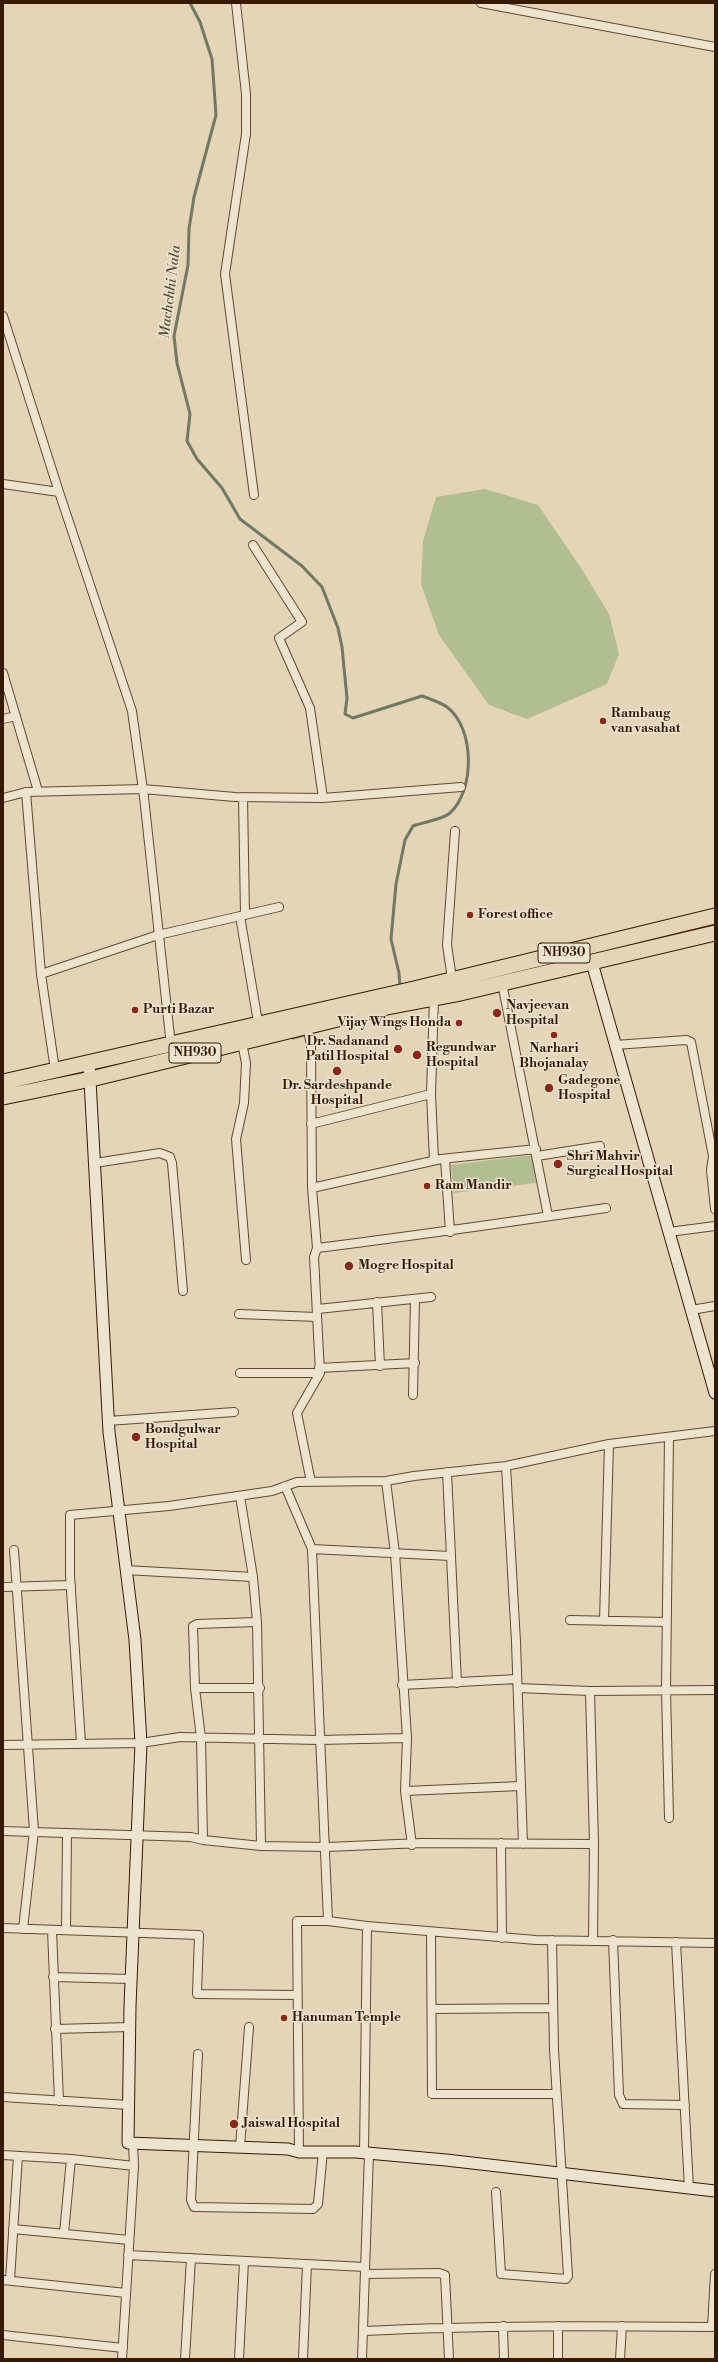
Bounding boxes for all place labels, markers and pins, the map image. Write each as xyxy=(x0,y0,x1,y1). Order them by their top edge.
place label: Rambaug van vasahat xyxy=(611,706,680,737)
marker: Rambaug van vasahat xyxy=(598,716,608,726)
place label: Forest office xyxy=(478,907,553,923)
marker: Forest office xyxy=(465,910,475,920)
place label: Navjeevan Hospital xyxy=(506,998,569,1029)
place label: Purti Bazar xyxy=(143,1002,215,1018)
marker: Purti Bazar xyxy=(130,1005,140,1015)
marker: Navjeevan Hospital xyxy=(491,1007,503,1019)
place label: Vijay Wings Honda xyxy=(337,1015,451,1031)
marker: Vijay Wings Honda xyxy=(454,1018,464,1028)
marker: Narhari Bhojanalay xyxy=(549,1030,559,1040)
place label: Dr. Sadanand Patil Hospital xyxy=(306,1034,389,1065)
place label: Regundwar Hospital xyxy=(426,1040,497,1071)
place label: Narhari Bhojanalay xyxy=(519,1041,589,1072)
marker: Dr. Sadanand Patil Hospital xyxy=(392,1043,404,1055)
marker: Regundwar Hospital xyxy=(411,1049,423,1061)
marker: Dr. Sardeshpande Hospital xyxy=(331,1065,343,1077)
place label: Gadegone Hospital xyxy=(558,1073,620,1104)
place label: Dr. Sardeshpande Hospital xyxy=(282,1078,392,1109)
marker: Gadegone Hospital xyxy=(543,1082,555,1094)
place label: Shri Mahvir Surgical Hospital xyxy=(567,1149,673,1180)
marker: Shri Mahvir Surgical Hospital xyxy=(552,1158,564,1170)
place label: Ram Mandir xyxy=(435,1178,512,1194)
marker: Ram Mandir xyxy=(422,1181,432,1191)
place label: Mogre Hospital xyxy=(358,1258,454,1274)
marker: Mogre Hospital xyxy=(343,1260,355,1272)
place label: Bondgulwar Hospital xyxy=(145,1422,221,1453)
marker: Bondgulwar Hospital xyxy=(130,1431,142,1443)
place label: Hanuman Temple xyxy=(292,2010,401,2026)
marker: Hanuman Temple xyxy=(279,2013,289,2023)
place label: Jaiswal Hospital xyxy=(243,2116,340,2132)
marker: Jaiswal Hospital xyxy=(228,2118,240,2130)

